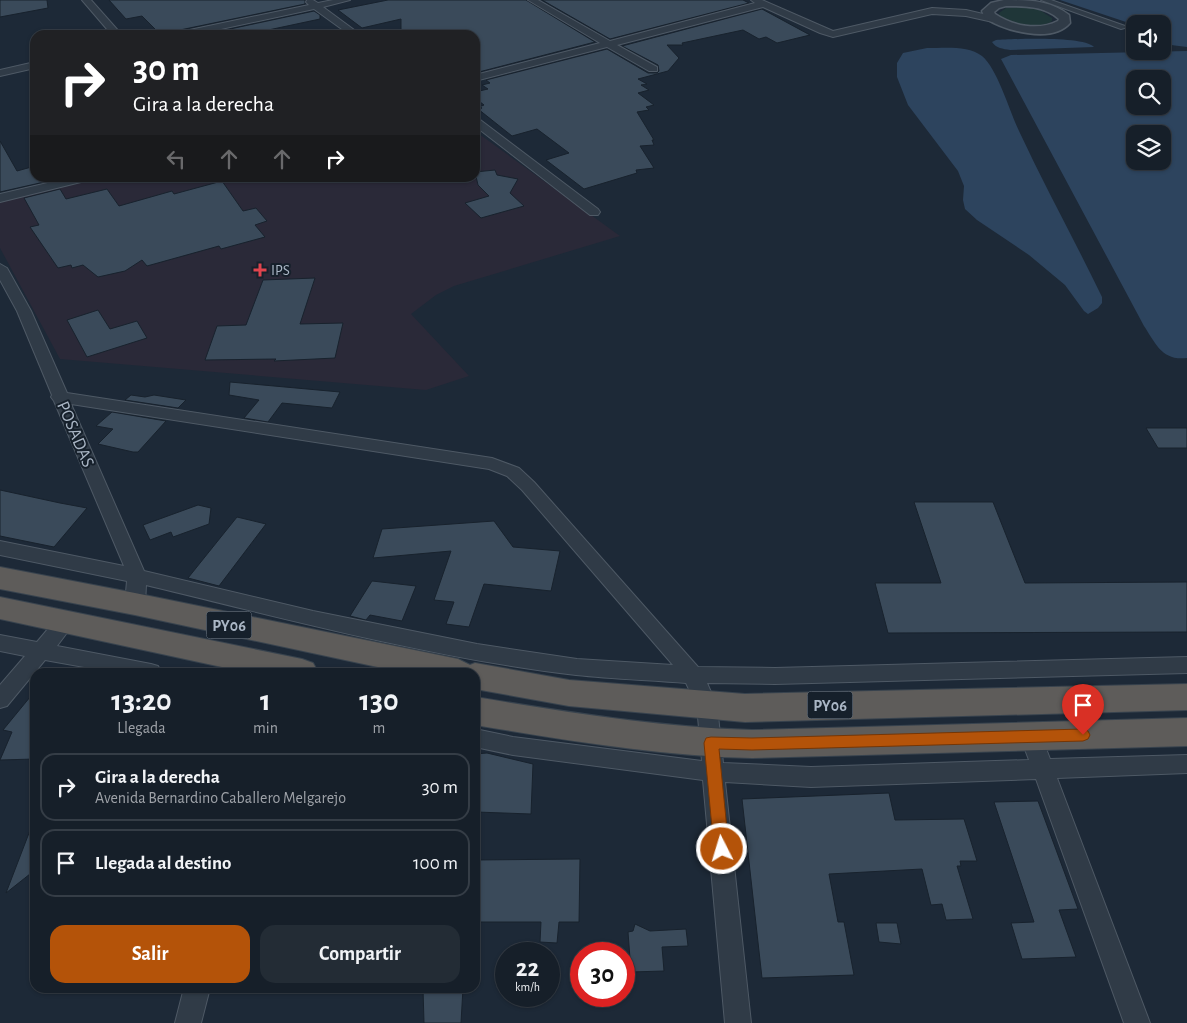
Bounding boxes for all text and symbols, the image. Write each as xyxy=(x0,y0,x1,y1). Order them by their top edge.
map controls xyxy=(1126,15,1171,170)
button: sound xyxy=(1126,15,1171,60)
icon: right xyxy=(50,50,115,115)
text: 30 m xyxy=(133,52,200,87)
button: search xyxy=(1126,70,1171,115)
text: Gira a la derecha xyxy=(133,93,274,115)
button: layers xyxy=(1126,125,1171,170)
icon: left xyxy=(162,145,190,173)
icon: ahead xyxy=(215,145,243,173)
icon: ahead xyxy=(268,145,296,173)
icon: right xyxy=(321,145,349,173)
marker: IPS xyxy=(253,263,267,277)
place label: IPS xyxy=(271,263,290,278)
street label: POSADAS xyxy=(53,399,97,470)
road number: PY06 xyxy=(206,612,252,638)
pin xyxy=(1062,684,1104,735)
text: 13:20 xyxy=(111,686,172,716)
text: 1 xyxy=(260,686,271,716)
text: 130 xyxy=(359,686,399,716)
icon: arrive xyxy=(1069,691,1097,719)
road number: PY06 xyxy=(808,692,852,718)
text: Llegada xyxy=(117,720,166,736)
text: min xyxy=(253,720,278,736)
text: m xyxy=(373,720,385,736)
text: Gira a la derecha xyxy=(95,768,220,787)
icon: right xyxy=(52,773,80,801)
text: 30 m xyxy=(422,778,458,797)
text: Avenida Bernardino Caballero Melgarejo xyxy=(95,790,346,806)
position arrow xyxy=(695,822,747,874)
icon: arrive xyxy=(52,849,80,877)
text: Llegada al destino xyxy=(95,854,232,873)
text: 100 m xyxy=(413,854,458,873)
button: Salir xyxy=(50,925,250,983)
button: Compartir xyxy=(260,925,460,983)
speed limit sign: 30 xyxy=(570,942,635,1007)
text: 22 xyxy=(516,956,539,981)
text: km/h xyxy=(515,981,540,993)

